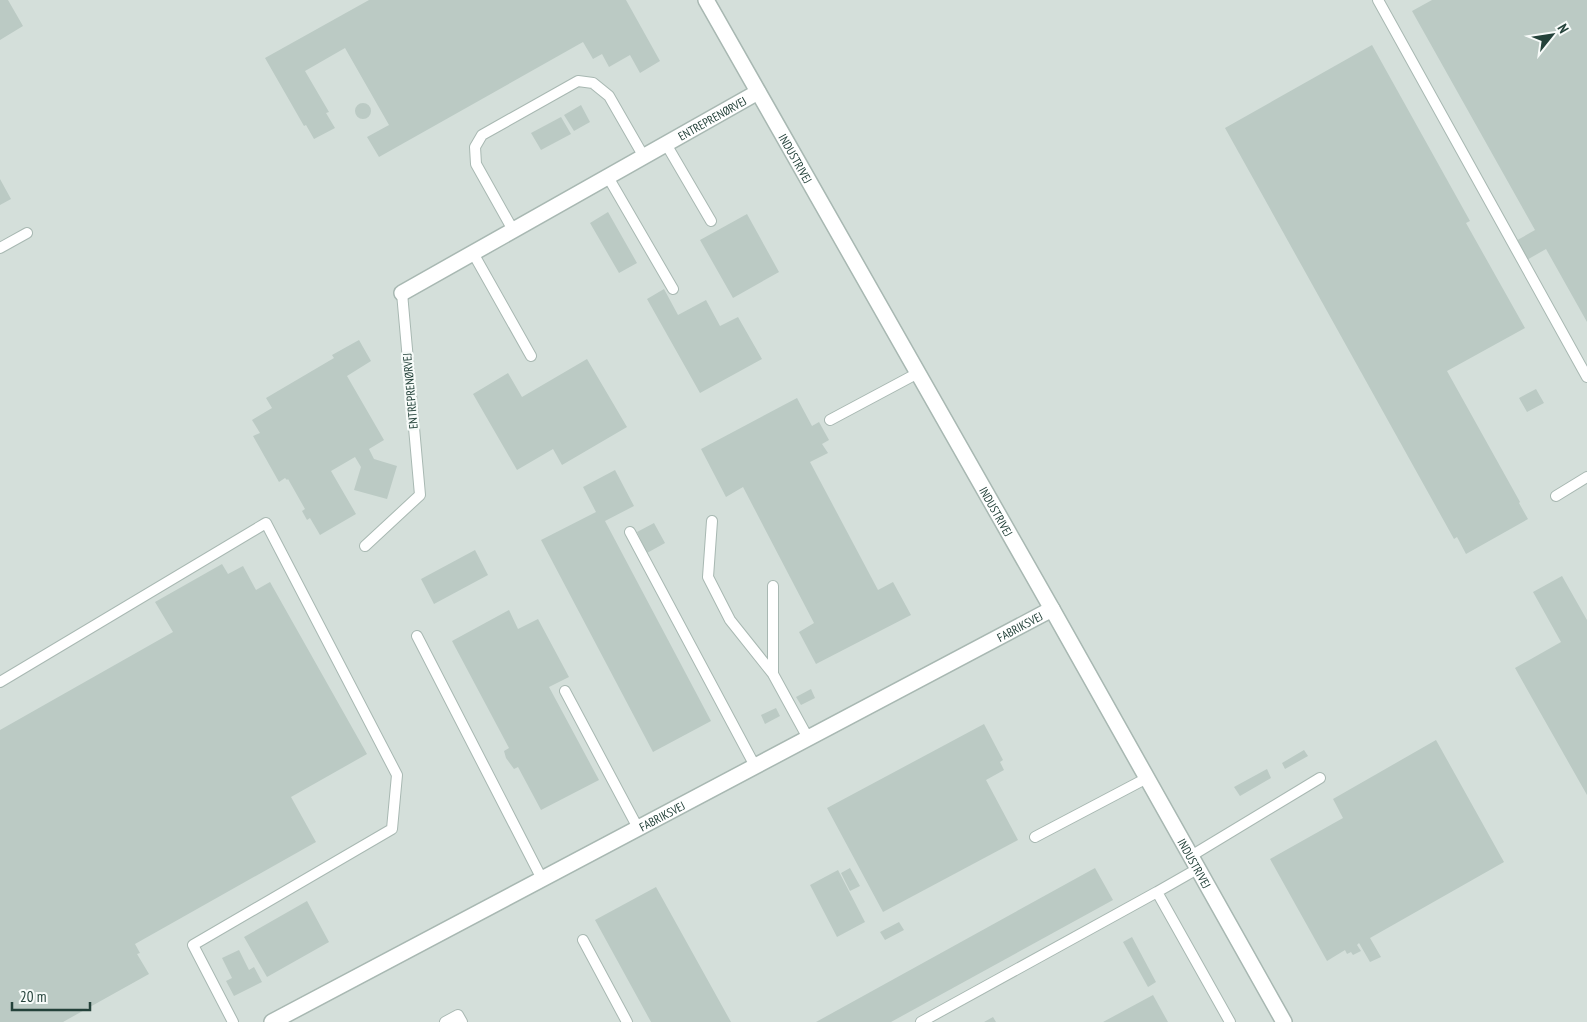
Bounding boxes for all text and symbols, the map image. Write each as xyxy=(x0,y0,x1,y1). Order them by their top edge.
north arrow xyxy=(1527,10,1577,60)
text: N xyxy=(1554,21,1573,36)
street label: ENTREPRENØRVEJ xyxy=(675,93,749,143)
street label: INDUSTRIVEJ xyxy=(776,131,816,186)
street label: ENTREPRENØRVEJ xyxy=(399,352,421,430)
street label: INDUSTRIVEJ xyxy=(976,484,1017,539)
street label: FABRIKSVEJ xyxy=(994,608,1045,644)
street label: FABRIKSVEJ xyxy=(636,797,687,834)
street label: INDUSTRIVEJ xyxy=(1175,836,1215,891)
scale bar xyxy=(12,980,90,1012)
text: 20 m xyxy=(20,987,46,1006)

